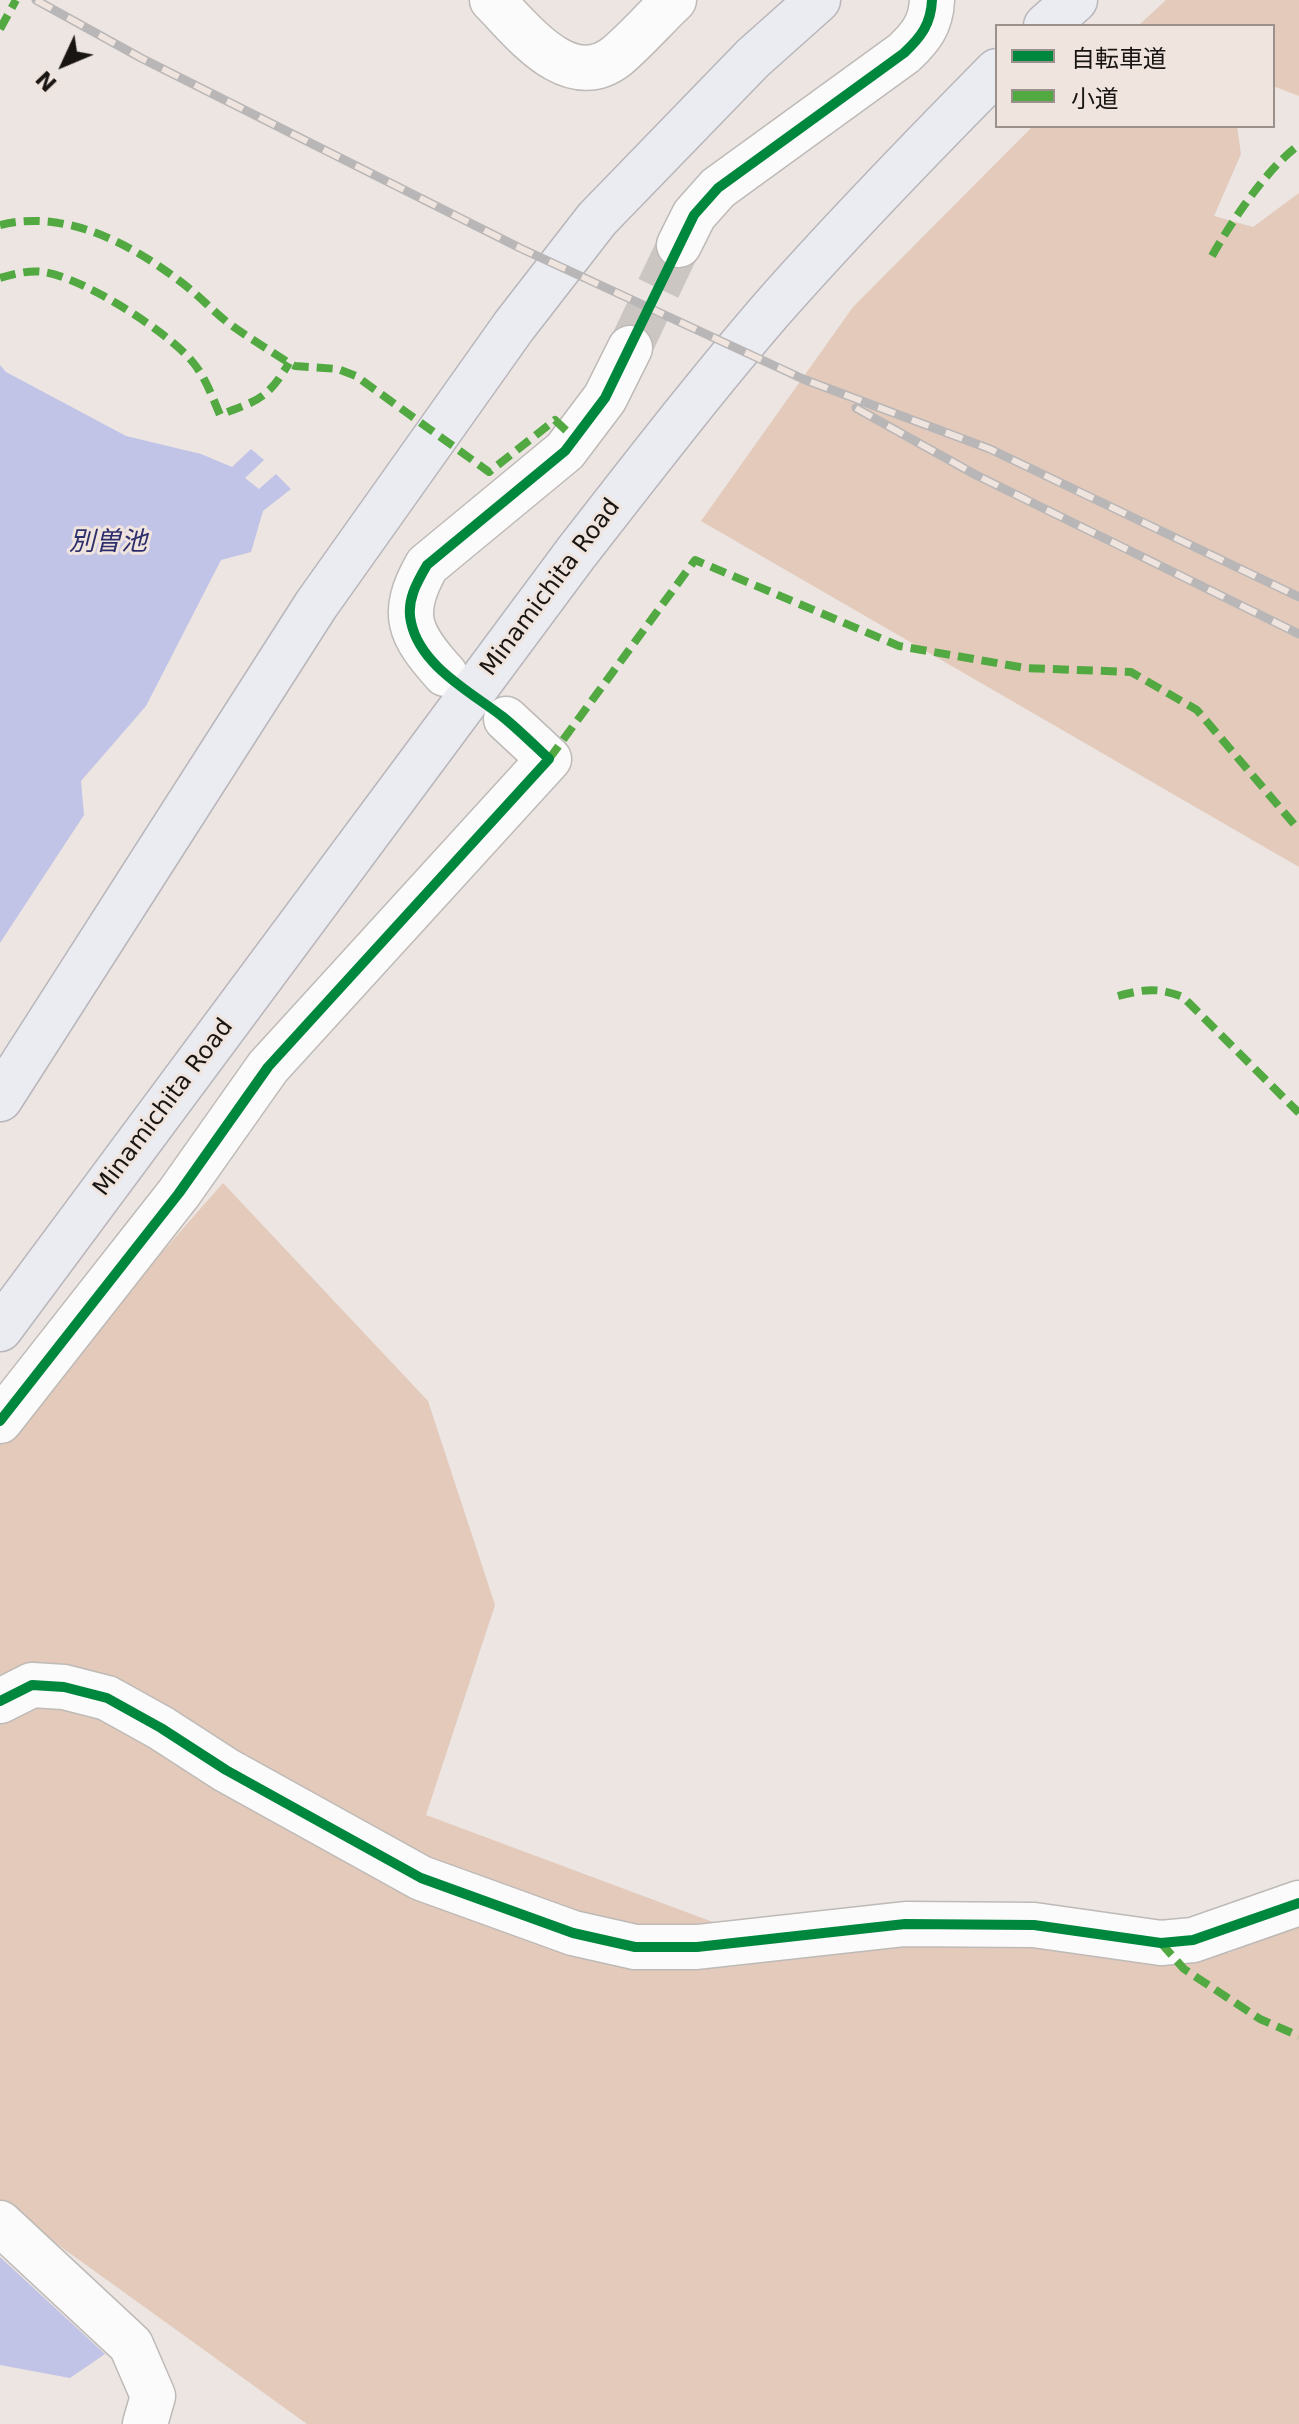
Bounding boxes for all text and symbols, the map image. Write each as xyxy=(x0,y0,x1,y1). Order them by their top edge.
north arrow xyxy=(24,24,104,104)
legend xyxy=(995,24,1275,128)
text: 自転車道 xyxy=(1071,45,1167,73)
text: N xyxy=(31,66,62,96)
text: 小道 xyxy=(1071,85,1119,113)
street label: Minamichita Road xyxy=(475,494,627,682)
water label: 別曽池 xyxy=(69,527,147,559)
street label: Minamichita Road xyxy=(88,1014,240,1202)

